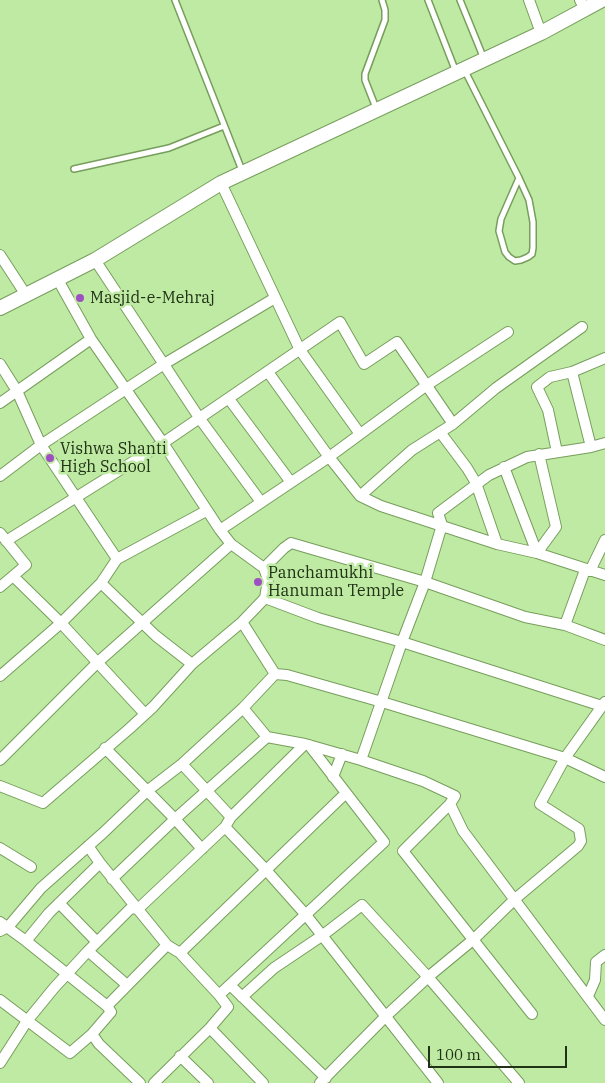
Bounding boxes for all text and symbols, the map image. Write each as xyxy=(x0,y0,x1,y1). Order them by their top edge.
place label: Masjid-e-Mehraj xyxy=(90,288,215,308)
marker: Masjid-e-Mehraj xyxy=(74,292,86,304)
place label: Vishwa Shanti High School xyxy=(60,439,167,477)
marker: Vishwa Shanti High School xyxy=(44,452,56,464)
place label: Panchamukhi Hanuman Temple xyxy=(268,563,404,601)
marker: Panchamukhi Hanuman Temple xyxy=(252,576,264,588)
scale bar xyxy=(430,1036,569,1068)
text: 100 m xyxy=(436,1045,481,1064)

